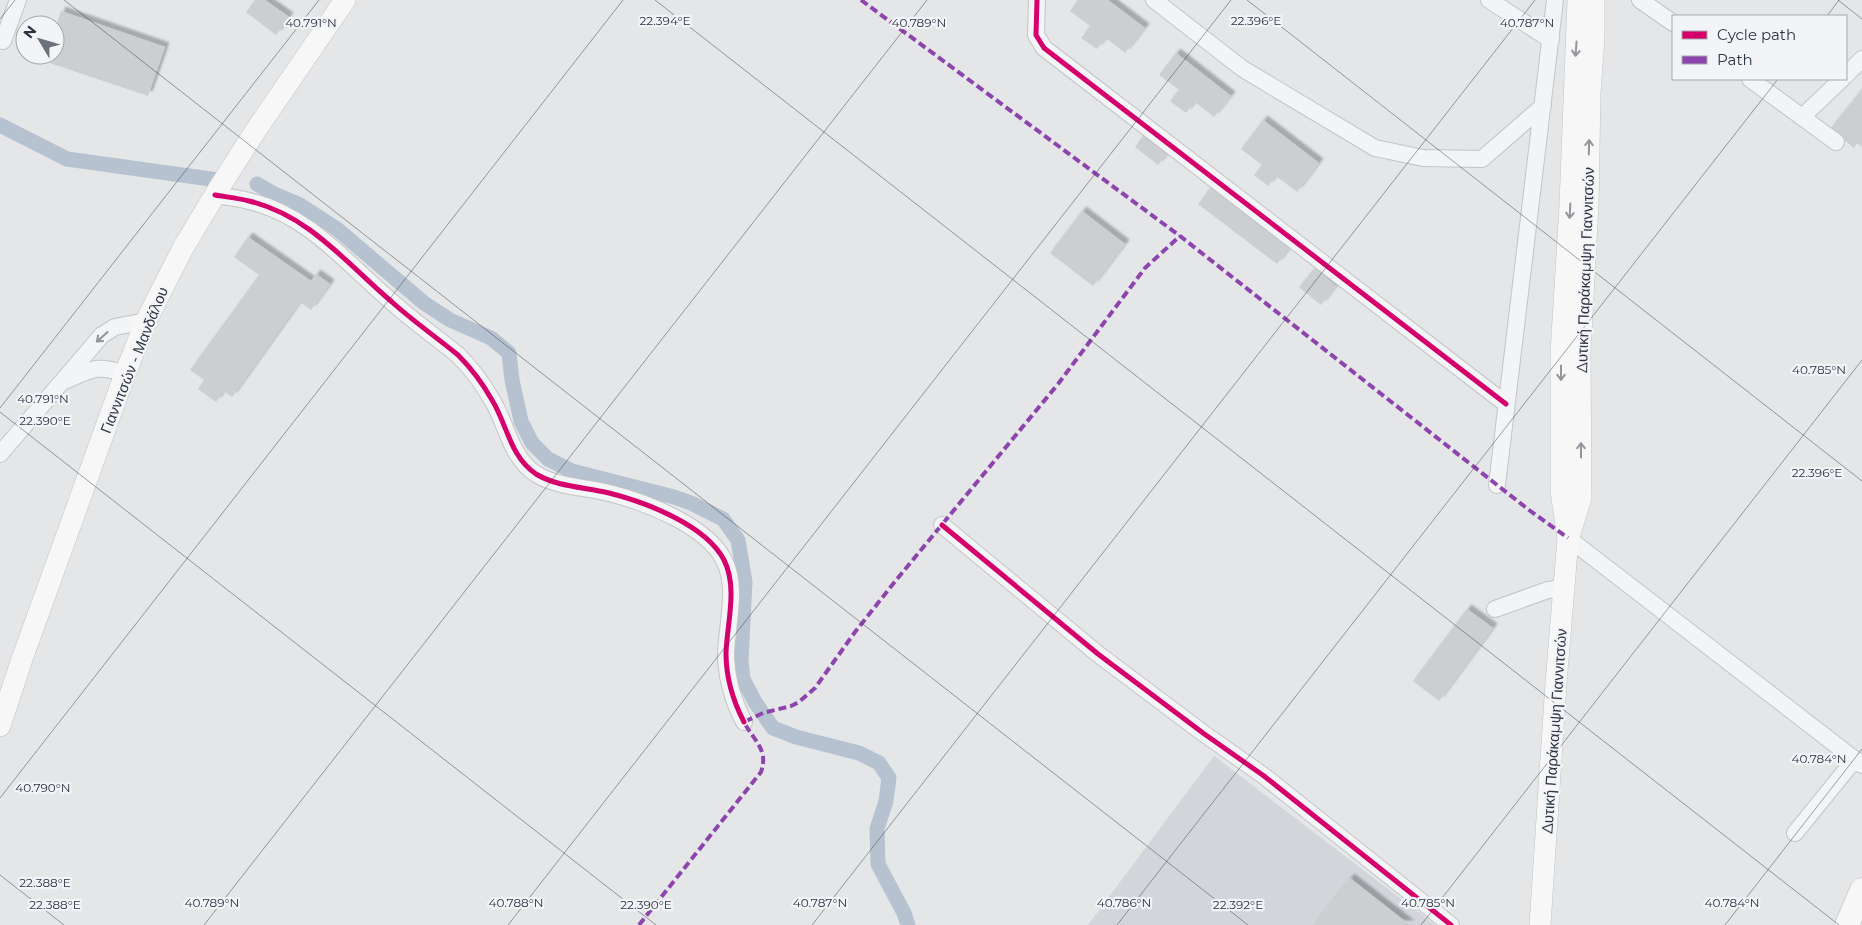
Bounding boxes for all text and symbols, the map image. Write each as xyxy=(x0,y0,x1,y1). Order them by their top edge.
text: 22.394°E xyxy=(639,13,691,28)
text: 22.396°E xyxy=(1231,13,1281,28)
north arrow xyxy=(15,15,65,65)
text: 40.791°N xyxy=(285,15,337,30)
text: 40.789°N xyxy=(892,15,946,30)
text: 40.787°N xyxy=(1500,15,1554,30)
legend xyxy=(1672,15,1847,80)
text: N xyxy=(19,22,40,42)
text: Cycle path xyxy=(1717,25,1796,44)
one-way arrow xyxy=(1572,40,1581,56)
text: Path xyxy=(1717,50,1753,69)
one-way arrow xyxy=(1584,140,1594,156)
street label: Δυτική Παράκαμψη Γιαννιτσών xyxy=(1572,167,1598,373)
one-way arrow xyxy=(1565,203,1574,219)
street label: Γιαννιτσών - Μανδάλου xyxy=(96,284,172,436)
one-way arrow xyxy=(95,332,108,343)
text: 40.785°N xyxy=(1792,362,1846,377)
one-way arrow xyxy=(1556,365,1566,381)
text: 40.791°N xyxy=(17,391,69,406)
text: 22.390°E xyxy=(19,413,71,428)
one-way arrow xyxy=(1576,442,1586,458)
text: 22.396°E xyxy=(1792,465,1842,480)
street label: Δυτική Παράκαμψη Γιαννιτσών xyxy=(1537,628,1571,834)
text: 40.784°N xyxy=(1792,751,1847,766)
text: 40.790°N xyxy=(15,780,71,795)
text: 22.388°E xyxy=(19,875,71,890)
text: 40.789°N xyxy=(185,895,239,910)
text: 40.788°N xyxy=(488,895,544,910)
text: 40.787°N xyxy=(793,895,847,910)
text: 40.786°N xyxy=(1097,895,1151,910)
text: 40.785°N xyxy=(1401,895,1455,910)
text: 40.784°N xyxy=(1705,895,1760,910)
text: 22.388°E xyxy=(29,897,81,912)
text: 22.390°E xyxy=(620,897,672,912)
text: 22.392°E xyxy=(1213,897,1263,912)

